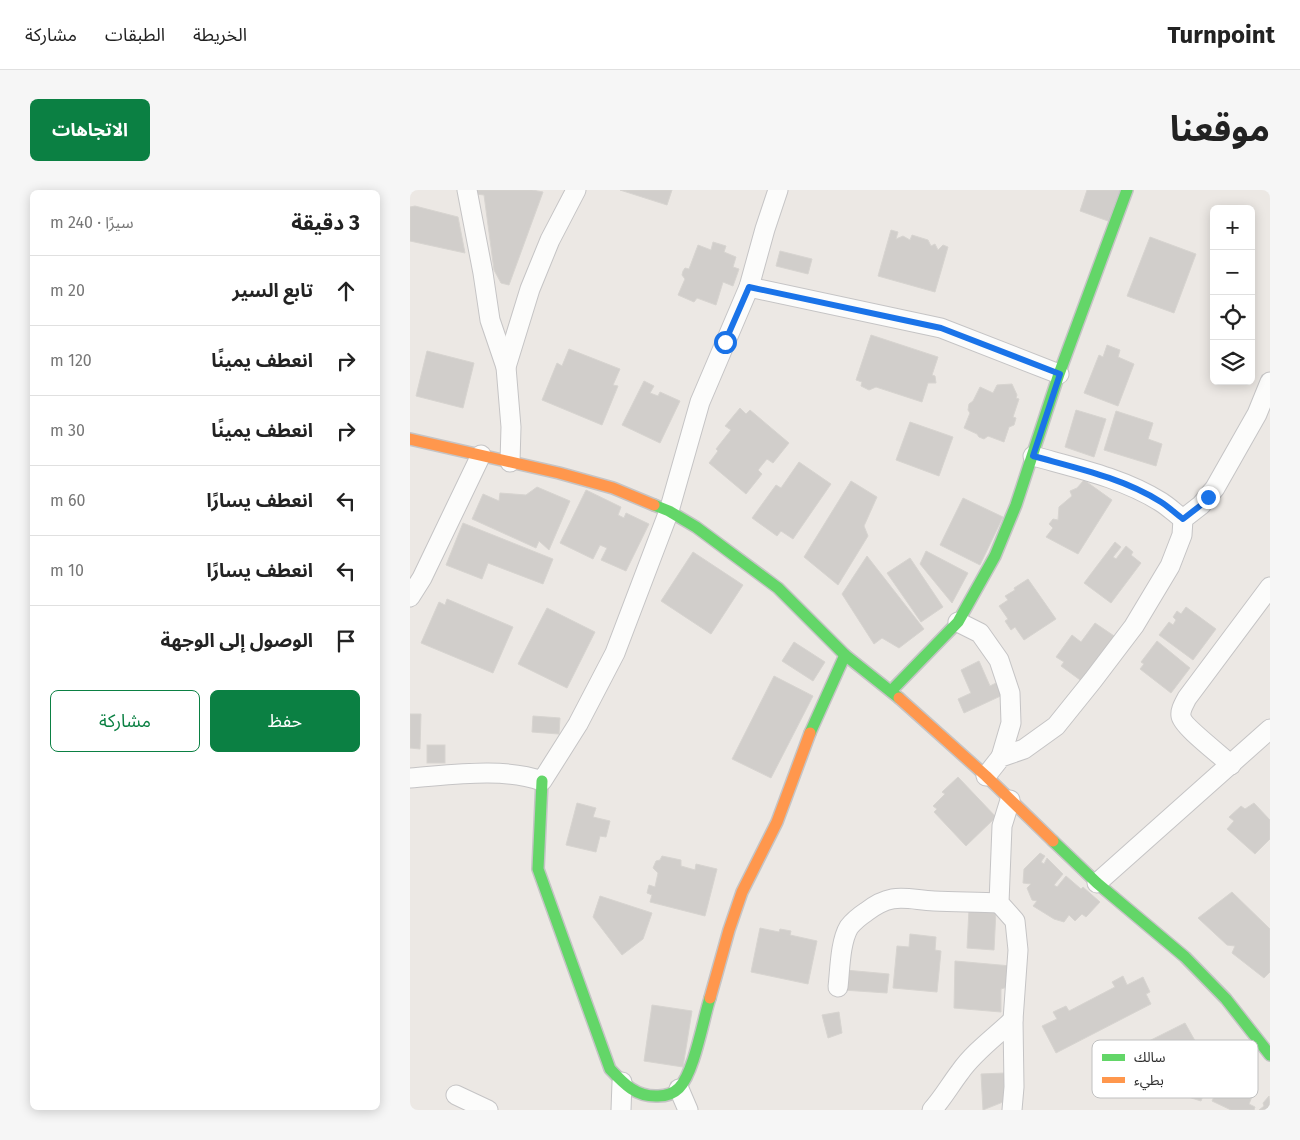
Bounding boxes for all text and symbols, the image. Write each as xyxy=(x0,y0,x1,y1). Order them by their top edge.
text: Turnpoint xyxy=(1168,21,1275,49)
text: مشاركة xyxy=(25,24,77,46)
text: الطبقات xyxy=(105,24,165,46)
text: الخريطة xyxy=(193,24,247,46)
button: الاتجاهات xyxy=(30,99,150,161)
text: موقعنا xyxy=(1170,108,1270,150)
map controls xyxy=(1210,205,1255,385)
button: + xyxy=(1210,205,1255,250)
text: 3 دقيقة xyxy=(291,210,360,236)
text: سيرًا · 240 m xyxy=(50,213,133,232)
button: − xyxy=(1210,250,1255,295)
icon: ahead xyxy=(332,277,360,305)
text: تابع السير xyxy=(232,279,313,302)
text: 20 m xyxy=(50,281,85,300)
button: locate xyxy=(1210,295,1255,340)
route start xyxy=(714,331,737,354)
button: layers xyxy=(1210,340,1255,385)
icon: right xyxy=(332,347,360,375)
text: انعطف يمينًا xyxy=(211,349,313,372)
text: 120 m xyxy=(50,351,92,370)
icon: right xyxy=(332,417,360,445)
text: انعطف يمينًا xyxy=(211,419,313,442)
text: 30 m xyxy=(50,421,85,440)
route end xyxy=(1197,486,1220,509)
icon: left xyxy=(332,487,360,515)
text: انعطف يسارًا xyxy=(206,489,313,512)
text: 60 m xyxy=(50,491,85,510)
icon: left xyxy=(332,557,360,585)
text: انعطف يسارًا xyxy=(206,559,313,582)
text: 10 m xyxy=(50,561,84,580)
icon: arrive xyxy=(332,627,360,655)
text: الوصول إلى الوجهة xyxy=(161,629,313,652)
button: مشاركة xyxy=(50,690,200,752)
button: حفظ xyxy=(210,690,360,752)
legend xyxy=(1092,1040,1258,1098)
text: سالك xyxy=(1134,1049,1166,1066)
text: بطيء xyxy=(1134,1072,1164,1091)

